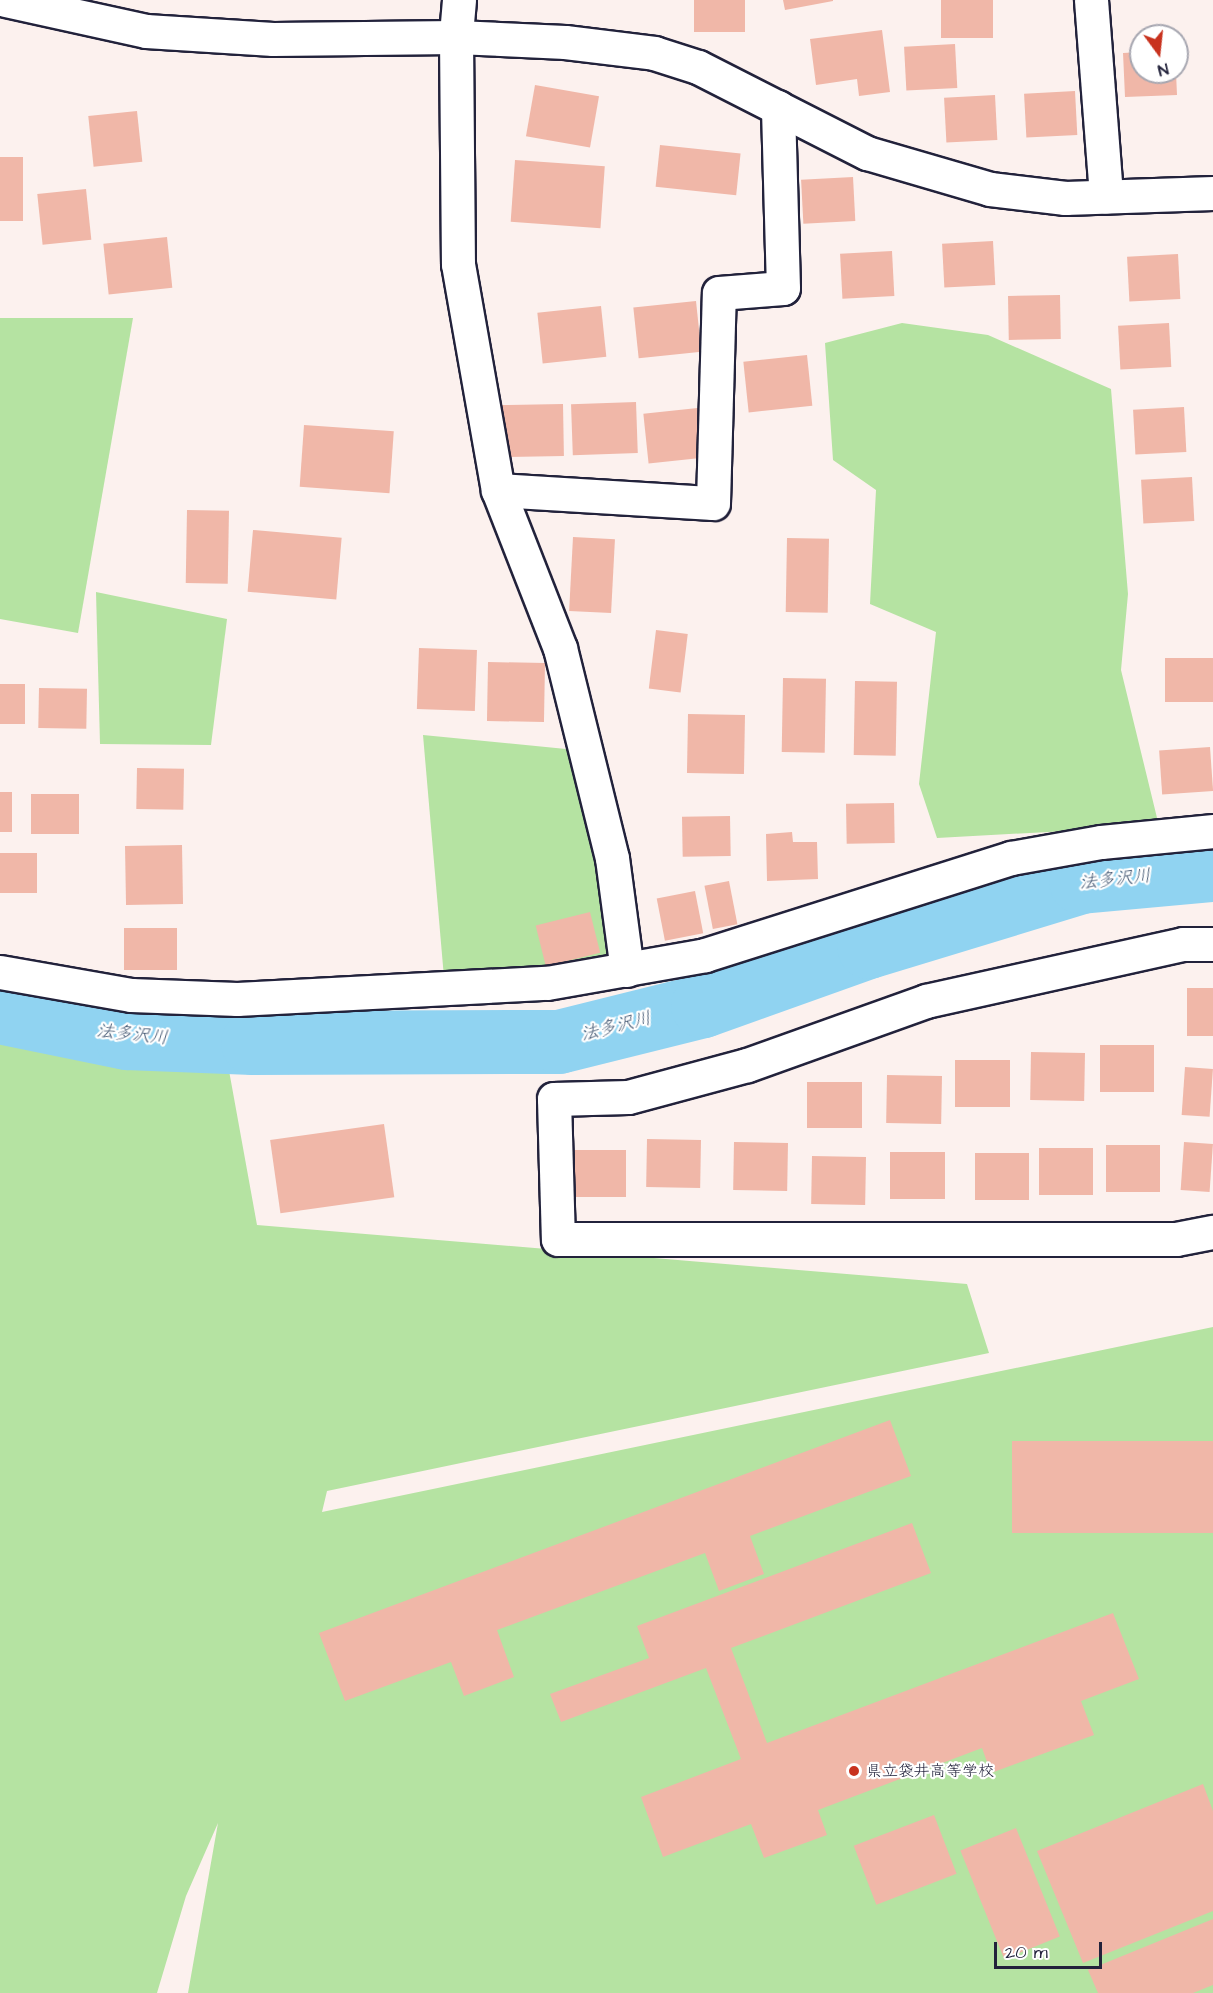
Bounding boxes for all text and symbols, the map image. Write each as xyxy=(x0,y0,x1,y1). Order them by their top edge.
north arrow xyxy=(1129,24,1189,84)
text: N xyxy=(1155,58,1171,81)
water label: 法多沢川 xyxy=(1078,865,1152,895)
water label: 法多沢川 xyxy=(578,1008,654,1046)
water label: 法多沢川 xyxy=(95,1020,169,1050)
place label: 県立袋井高等学校 xyxy=(866,1761,994,1781)
marker: 県立袋井高等学校 xyxy=(847,1764,861,1778)
scale bar xyxy=(997,1930,1105,1968)
text: 20 m xyxy=(1005,1940,1048,1965)

